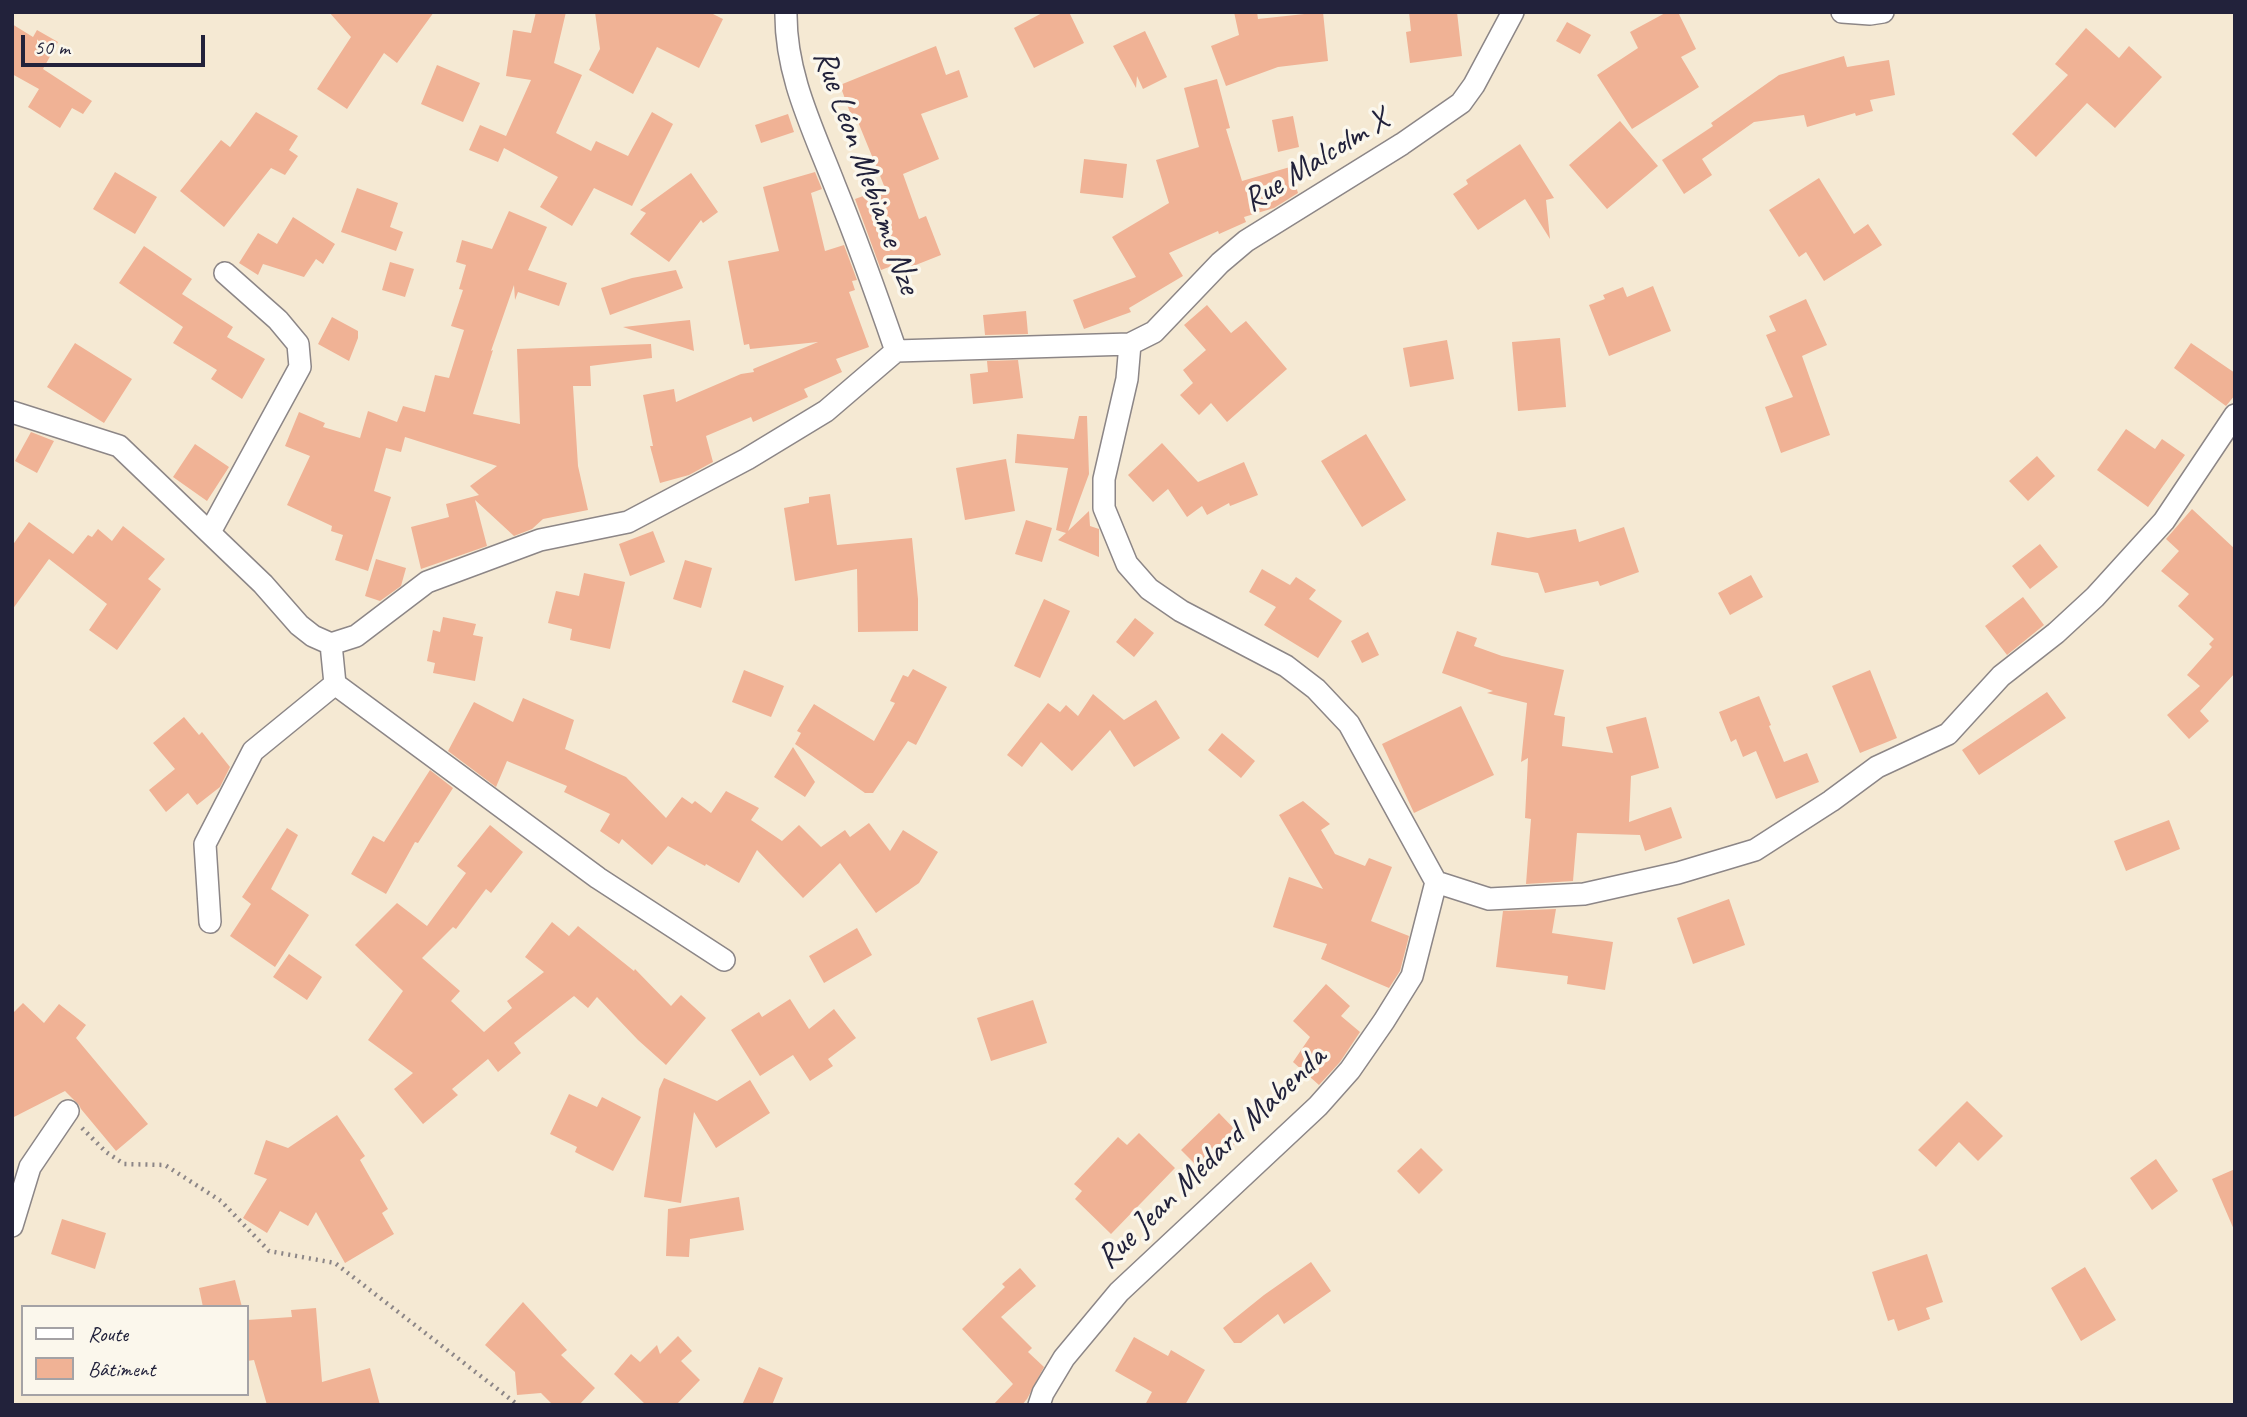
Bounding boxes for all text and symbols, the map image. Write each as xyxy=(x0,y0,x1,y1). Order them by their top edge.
scale bar xyxy=(24,21,208,65)
text: 50 m xyxy=(34,34,70,60)
street label: Rue Léon Mebiame Nze xyxy=(804,45,928,299)
street label: Rue Malcolm X xyxy=(1236,101,1396,221)
street label: Rue Jean Médard Mabenda xyxy=(1089,1038,1335,1278)
legend xyxy=(21,1305,248,1396)
text: Route xyxy=(88,1321,128,1347)
text: Bâtiment xyxy=(88,1356,155,1382)

